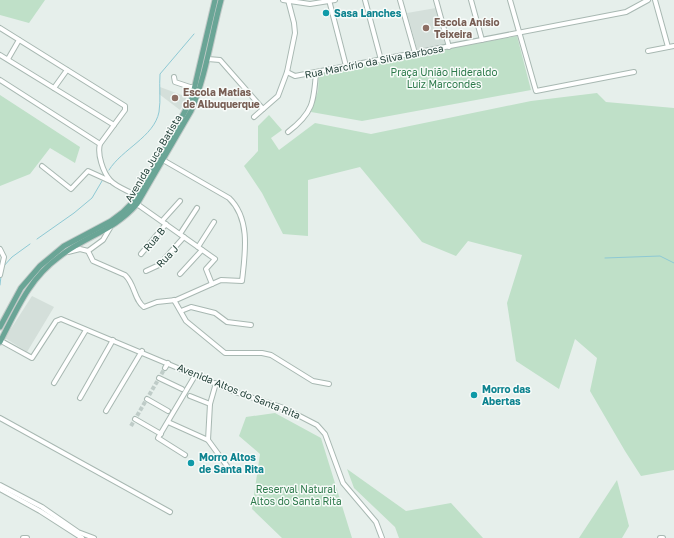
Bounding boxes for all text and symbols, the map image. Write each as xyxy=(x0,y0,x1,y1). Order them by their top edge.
place label: Sasa Lanches xyxy=(334,7,402,19)
marker: Sasa Lanches xyxy=(321,8,331,18)
place label: Escola Anísio Teixeira xyxy=(434,16,499,40)
marker: Escola Anísio Teixeira xyxy=(421,23,431,33)
street label: Rua Marcírio da Silva Barbosa xyxy=(304,42,444,80)
park label: Praça União Hideraldo Luiz Marcondes xyxy=(391,66,497,90)
place label: Escola Matias de Albuquerque xyxy=(183,86,260,110)
marker: Escola Matias de Albuquerque xyxy=(170,93,180,103)
street label: Avenida Juca Batista xyxy=(122,112,184,204)
street label: Rua B xyxy=(141,224,168,253)
street label: Rua J xyxy=(154,242,180,270)
street label: Avenida Altos do Santa Rita xyxy=(176,361,302,421)
place label: Morro das Abertas xyxy=(482,383,531,407)
marker: Morro das Abertas xyxy=(469,390,479,400)
place label: Morro Altos de Santa Rita xyxy=(199,451,264,475)
marker: Morro Altos de Santa Rita xyxy=(186,458,196,468)
park label: Reserval Natural Altos do Santa Rita xyxy=(250,483,342,507)

